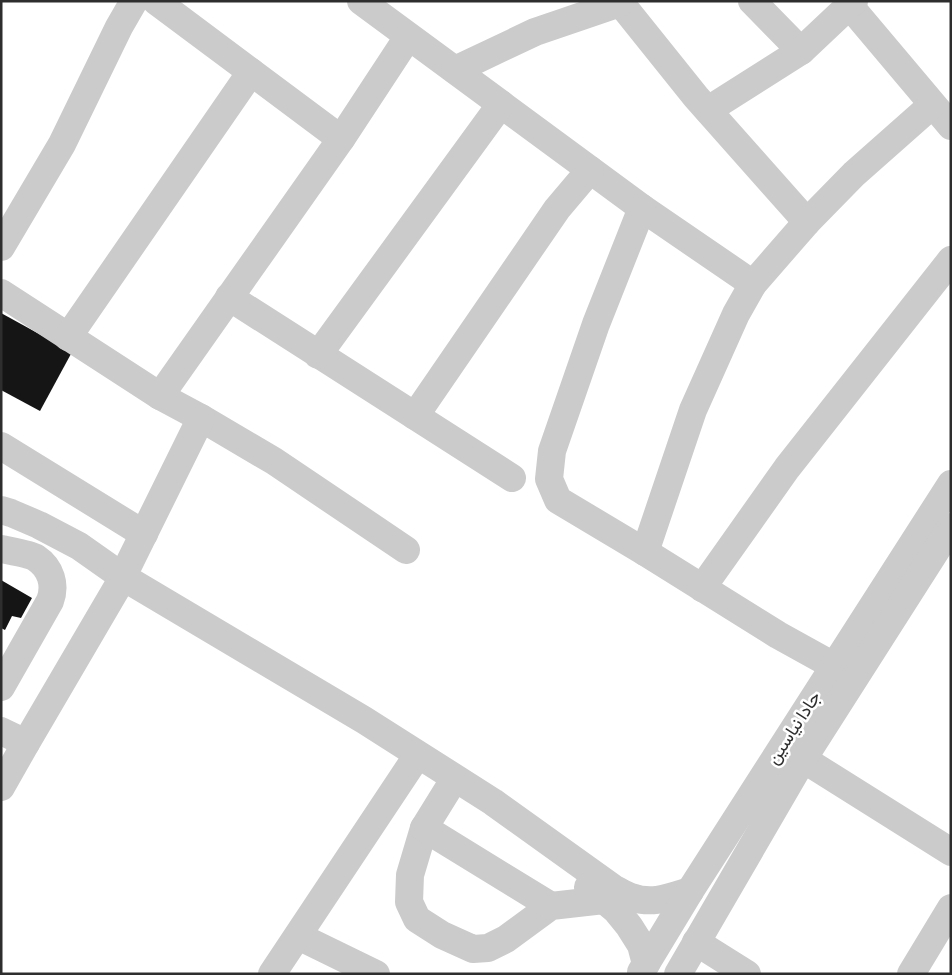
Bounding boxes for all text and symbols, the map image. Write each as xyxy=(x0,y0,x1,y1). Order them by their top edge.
street label: جادا نیاسین xyxy=(763,687,825,769)

